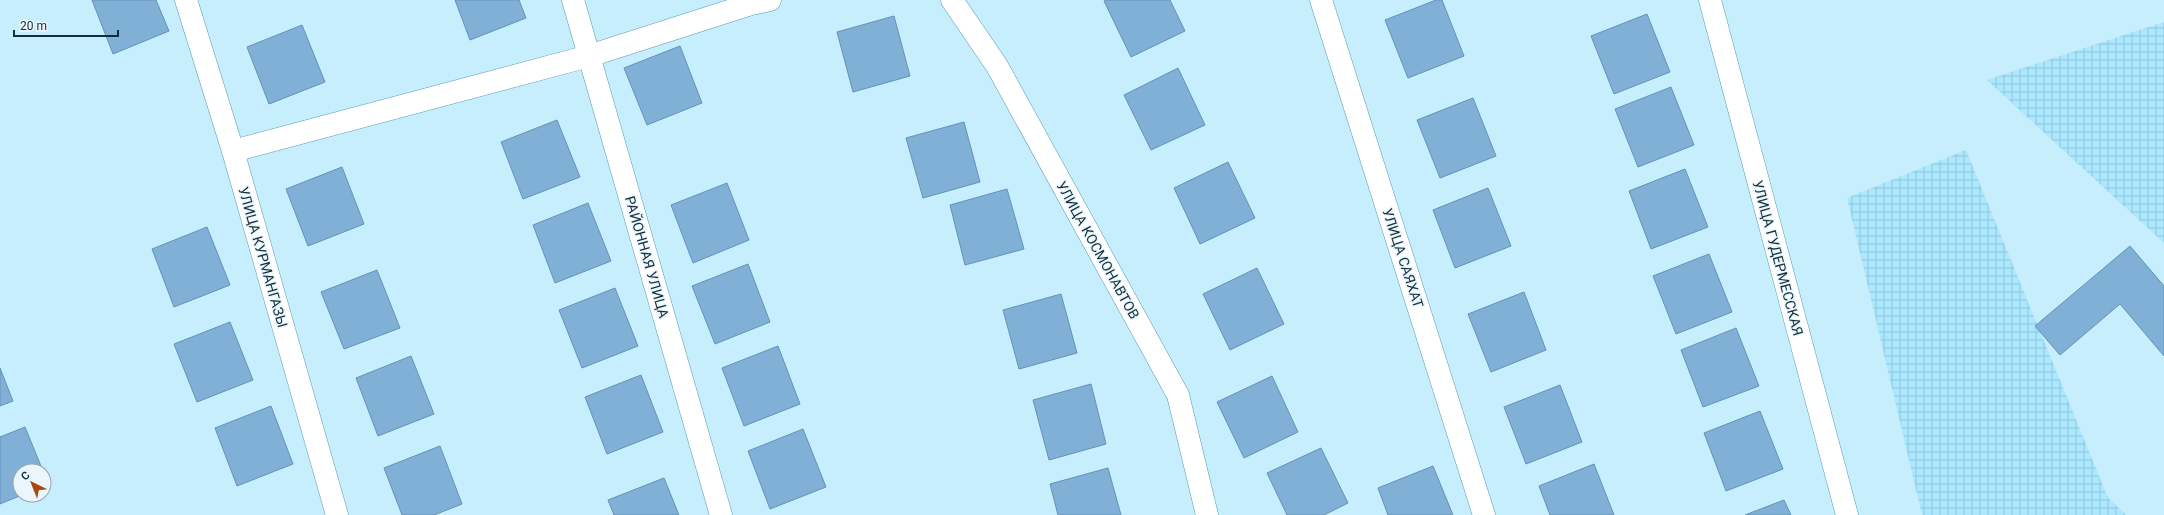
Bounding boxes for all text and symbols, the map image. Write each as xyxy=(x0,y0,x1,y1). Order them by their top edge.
scale bar xyxy=(14,12,118,38)
text: 20 m xyxy=(20,19,47,33)
street label: УЛИЦА КОСМОНАВТОВ xyxy=(1053,178,1143,322)
street label: УЛИЦА ГУДЕРМЕССКАЯ xyxy=(1750,179,1806,337)
street label: УЛИЦА КУРМАНГАЗЫ xyxy=(235,185,291,329)
street label: РАЙОННАЯ УЛИЦА xyxy=(622,194,672,320)
street label: УЛИЦА САЯХАТ xyxy=(1379,206,1427,310)
north arrow xyxy=(12,463,52,503)
text: С xyxy=(18,469,33,483)

